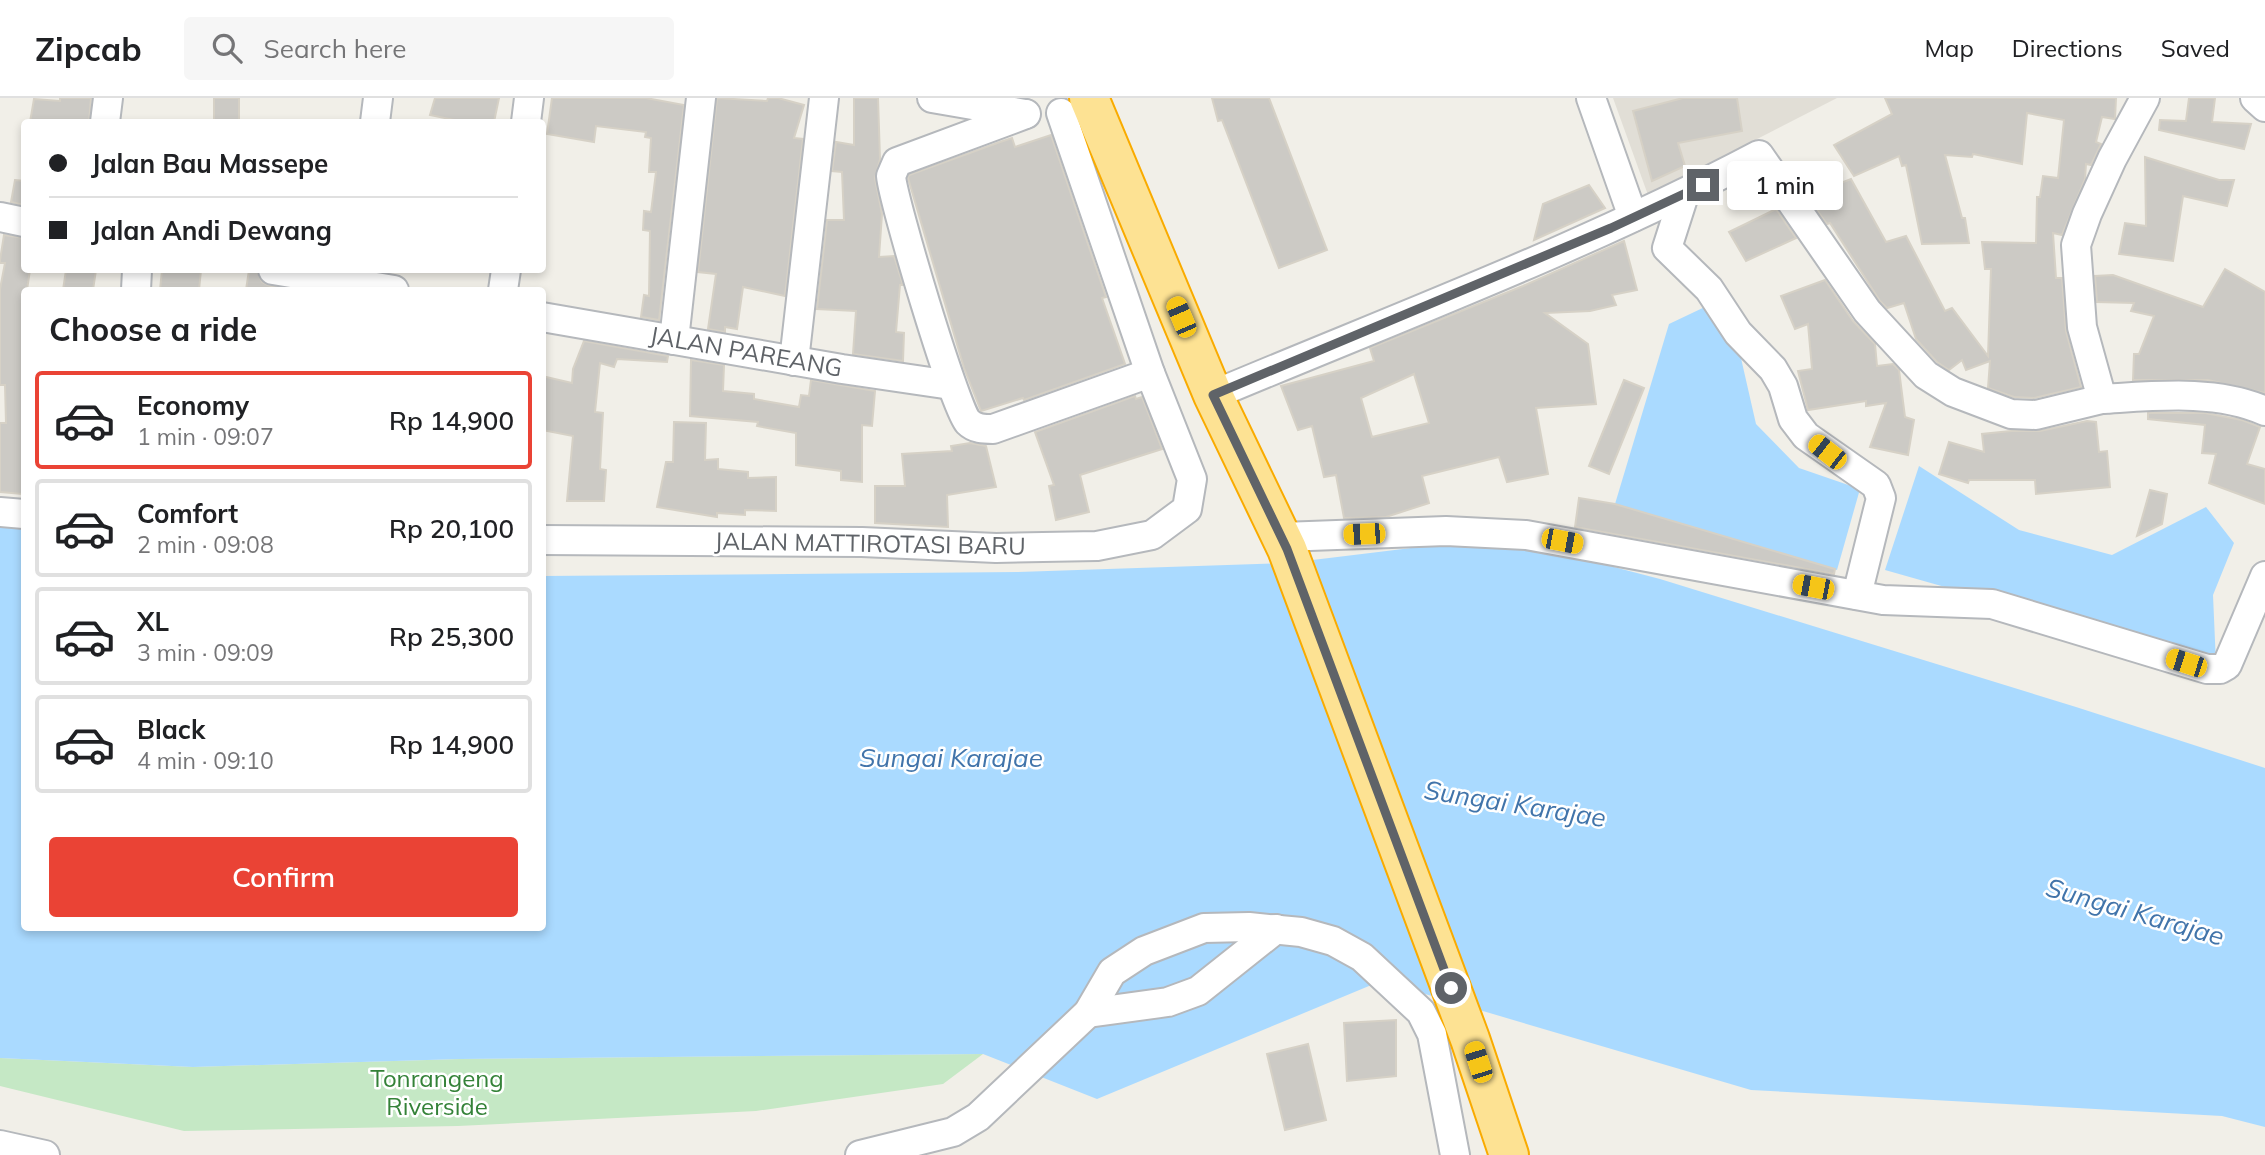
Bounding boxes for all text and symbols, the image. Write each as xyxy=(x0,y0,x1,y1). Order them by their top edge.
search box xyxy=(184,17,674,80)
text: Zipcab xyxy=(35,28,142,69)
icon: search xyxy=(208,29,246,67)
text: Search here xyxy=(264,32,407,65)
text: Map xyxy=(1924,33,1974,63)
text: Directions xyxy=(2012,33,2123,63)
text: Saved xyxy=(2161,33,2230,63)
text: Jalan Bau Massepe xyxy=(91,147,328,180)
callout: 1 min xyxy=(1728,160,1843,210)
route end xyxy=(1687,169,1719,201)
text: 1 min xyxy=(1755,171,1815,200)
text: Jalan Andi Dewang xyxy=(91,214,332,247)
car xyxy=(1164,294,1199,340)
text: Choose a ride xyxy=(49,309,257,349)
street label: JALAN PAREANG xyxy=(648,319,845,383)
icon: car xyxy=(53,389,116,452)
text: Economy xyxy=(137,389,249,422)
text: Rp 14,900 xyxy=(389,404,514,437)
text: 1 min · 09:07 xyxy=(137,422,274,451)
car xyxy=(1804,431,1851,473)
icon: car xyxy=(53,497,116,560)
text: Comfort xyxy=(137,497,238,530)
text: Rp 20,100 xyxy=(389,512,514,545)
car xyxy=(1343,523,1386,545)
street label: JALAN MATTIROTASI BARU xyxy=(714,525,1026,561)
car xyxy=(1540,527,1585,555)
text: 2 min · 09:08 xyxy=(137,530,274,559)
car xyxy=(1791,573,1836,601)
icon: car xyxy=(53,605,116,668)
text: XL xyxy=(137,605,169,638)
text: Rp 25,300 xyxy=(389,620,514,653)
text: 3 min · 09:09 xyxy=(137,638,274,667)
car xyxy=(2163,647,2210,679)
icon: car xyxy=(53,713,116,776)
text: Black xyxy=(137,713,205,746)
text: Rp 14,900 xyxy=(389,728,514,761)
water label: Sungai Karajae xyxy=(859,741,1043,774)
text: 4 min · 09:10 xyxy=(137,746,274,775)
water label: Sungai Karajae xyxy=(1422,773,1608,834)
button: Confirm xyxy=(49,837,518,917)
water label: Sungai Karajae xyxy=(2042,870,2228,953)
route start xyxy=(1435,972,1467,1004)
car xyxy=(1462,1039,1495,1085)
park label: Tonrangeng Riverside xyxy=(370,1063,504,1121)

